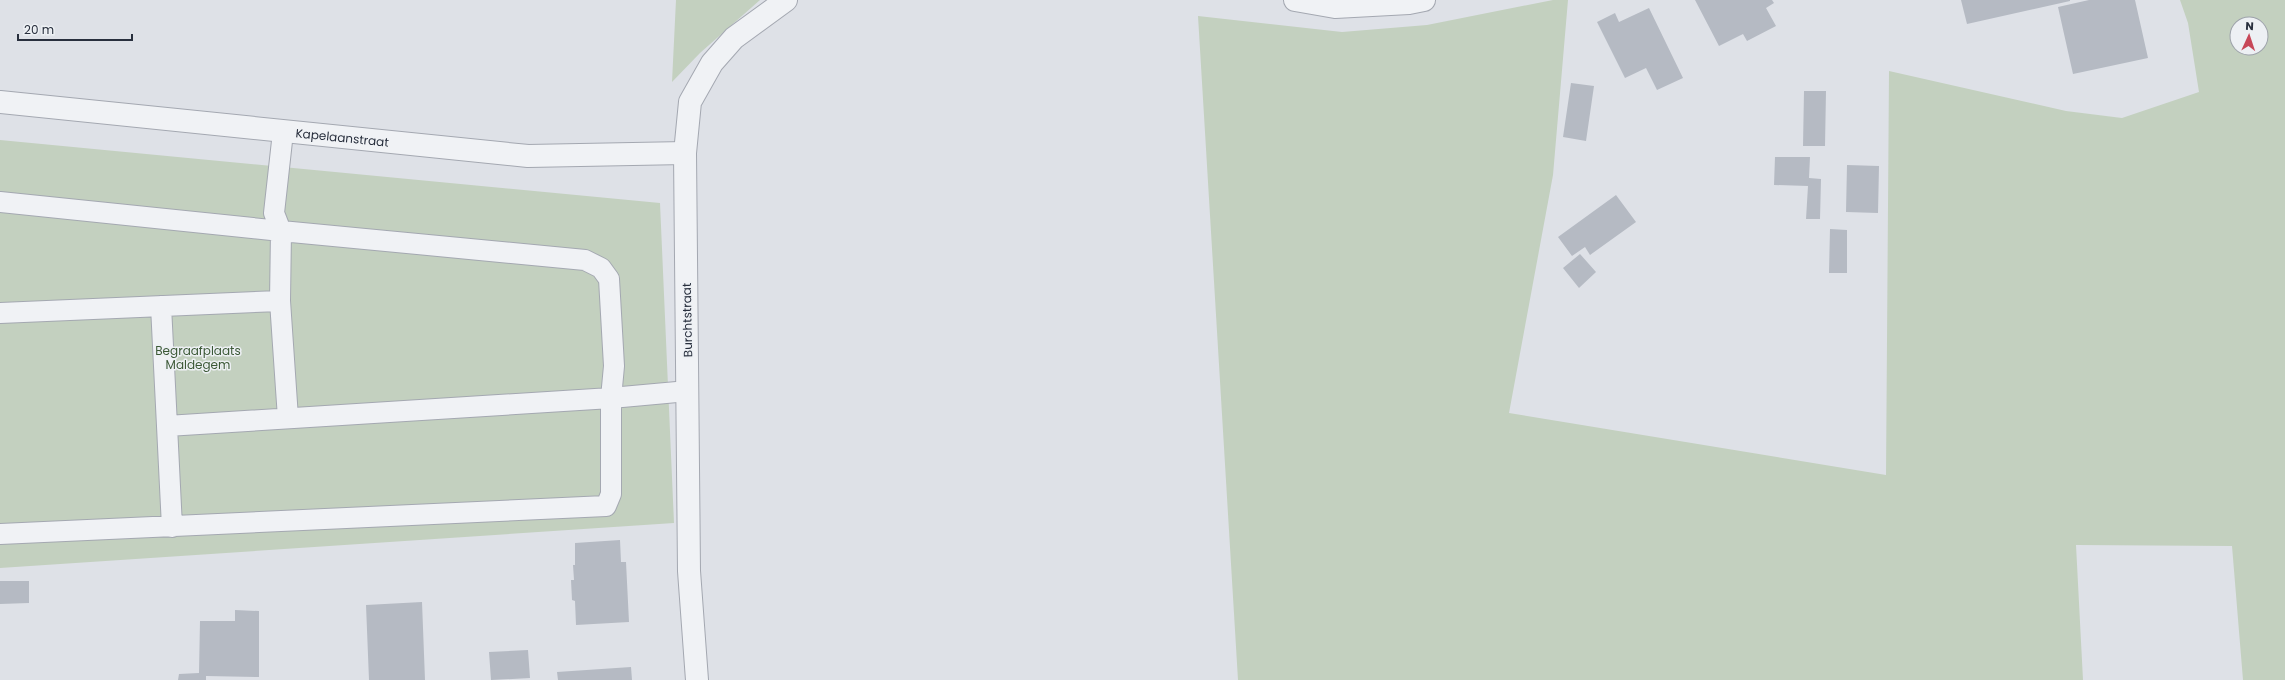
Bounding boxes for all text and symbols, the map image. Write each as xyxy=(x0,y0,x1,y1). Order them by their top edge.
scale bar xyxy=(18,16,132,42)
north arrow xyxy=(2229,16,2269,56)
text: N xyxy=(2245,18,2254,34)
text: 20 m xyxy=(24,21,54,38)
street label: Kapelaanstraat xyxy=(295,124,390,150)
street label: Burchtstraat xyxy=(678,283,696,357)
park label: Begraafplaats Maldegem xyxy=(155,342,241,373)

